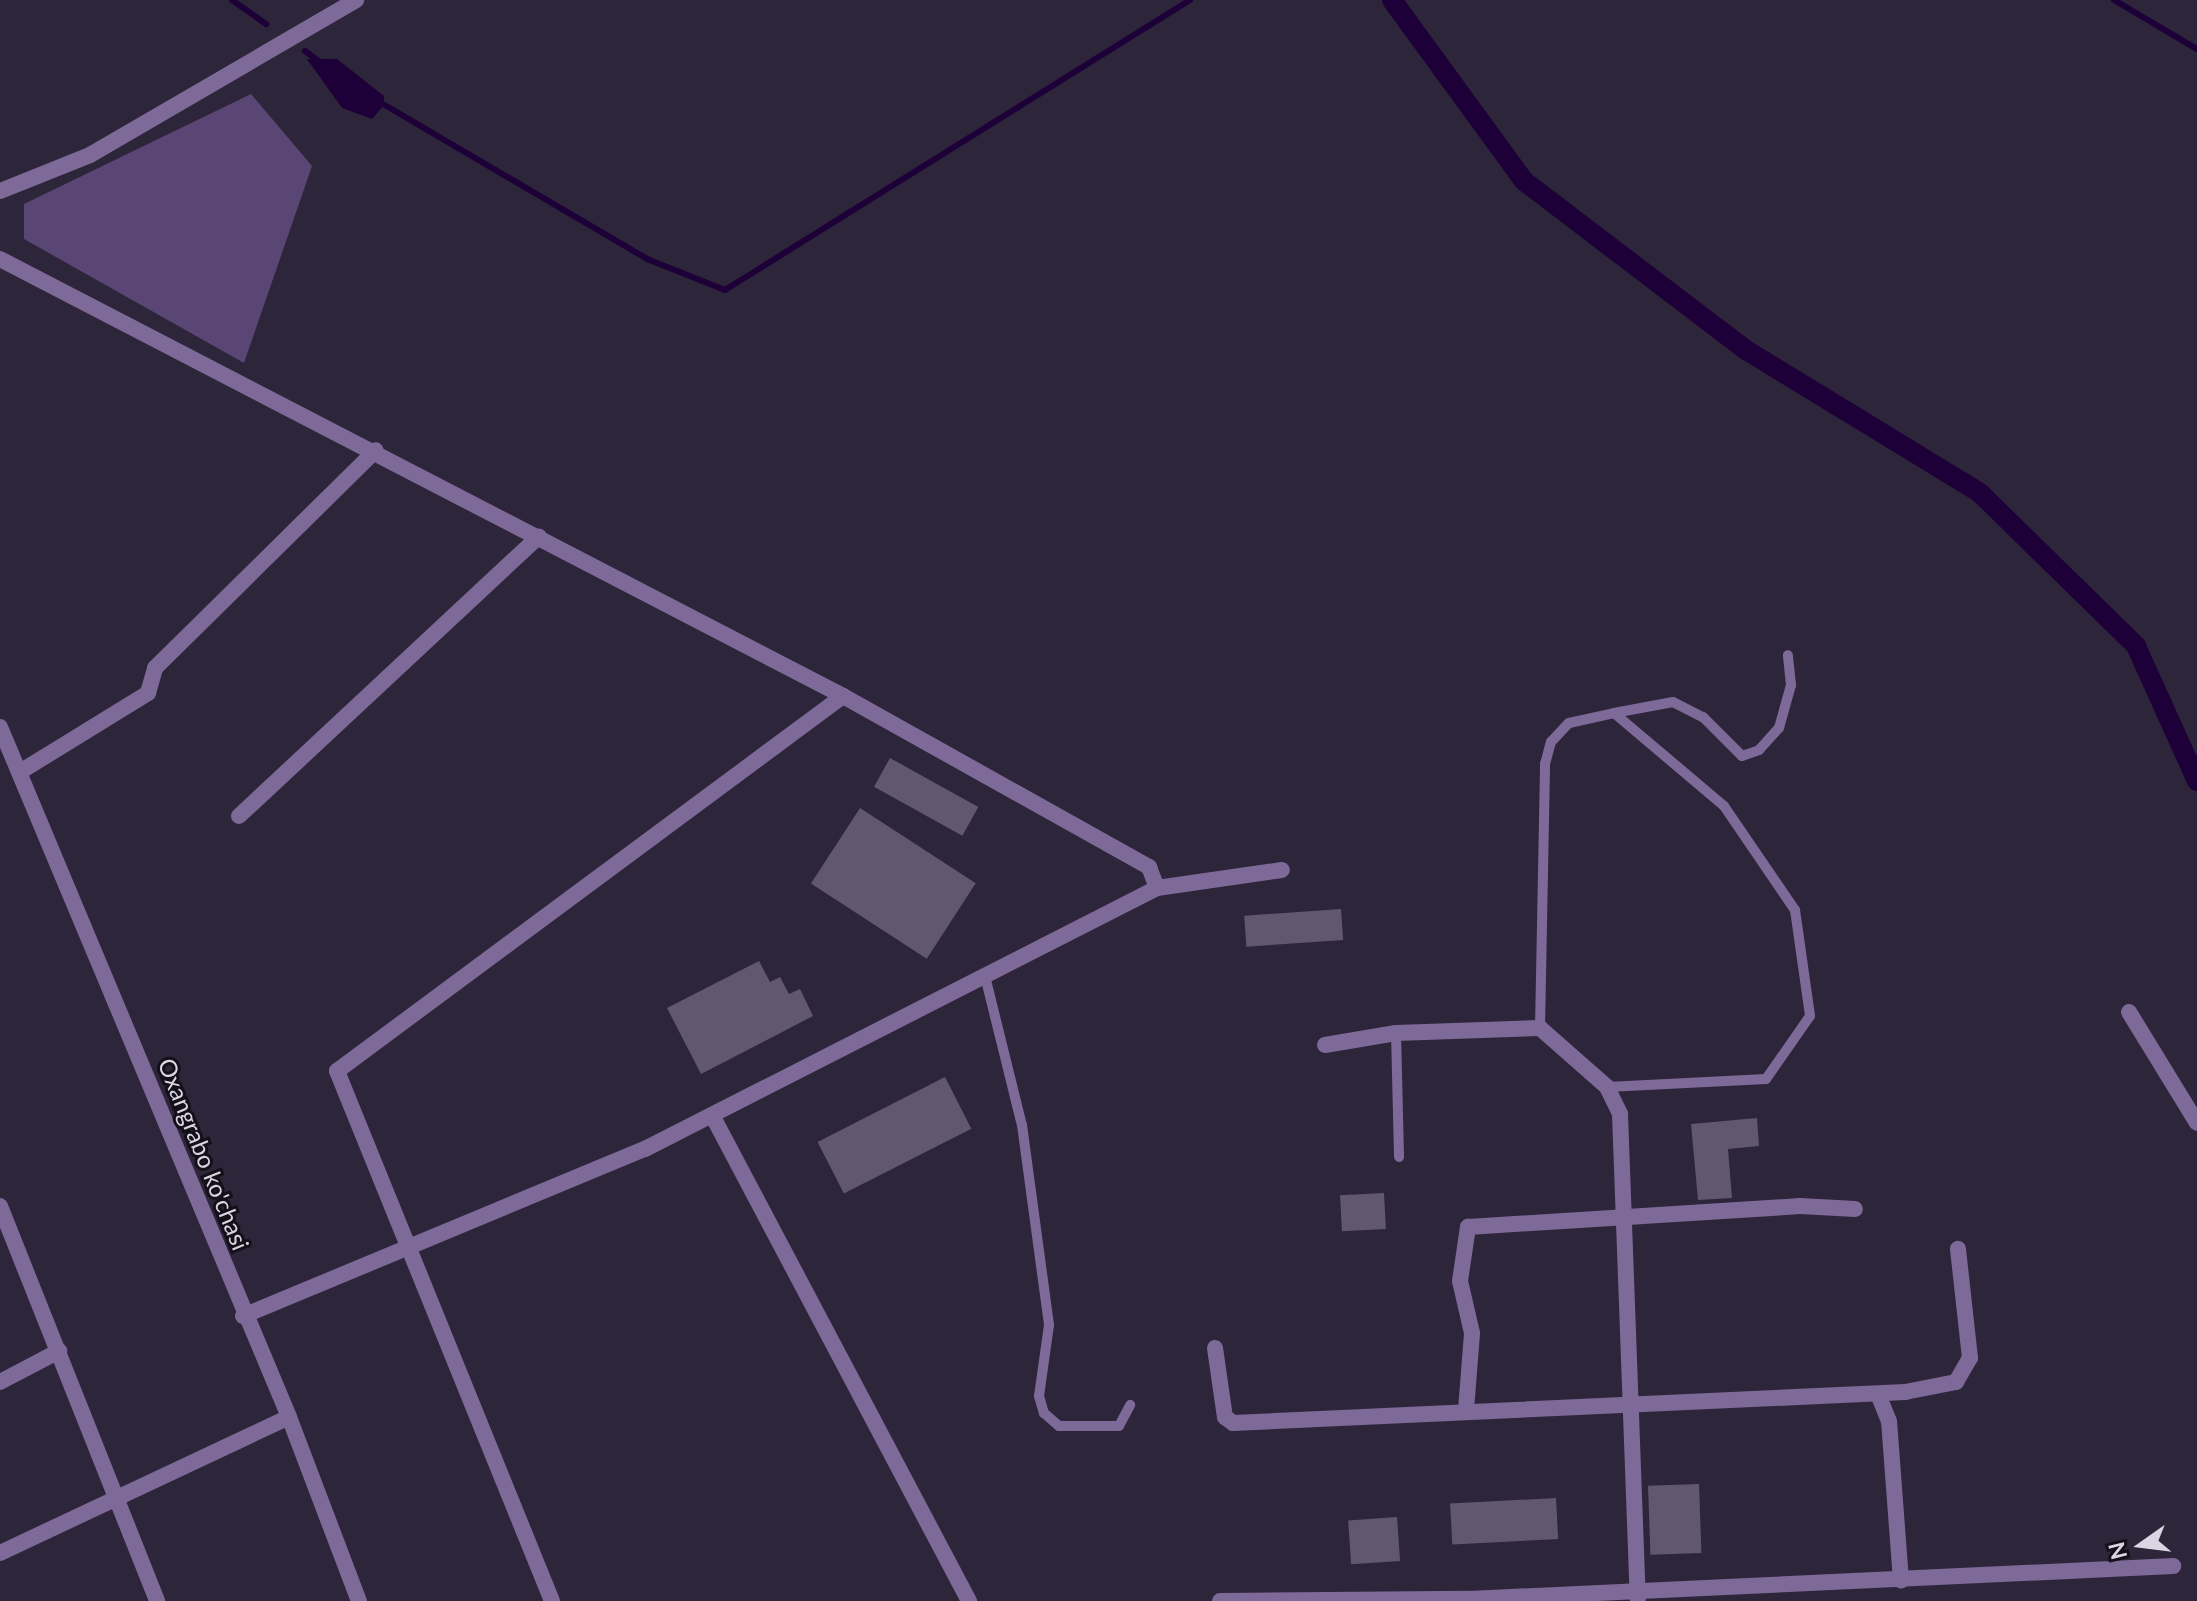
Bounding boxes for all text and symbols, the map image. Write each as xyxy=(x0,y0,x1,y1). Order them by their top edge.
street label: Oxangrabo ko'chasi xyxy=(152,1054,256,1254)
north arrow xyxy=(2101,1505,2181,1585)
text: N xyxy=(2102,1539,2132,1562)

